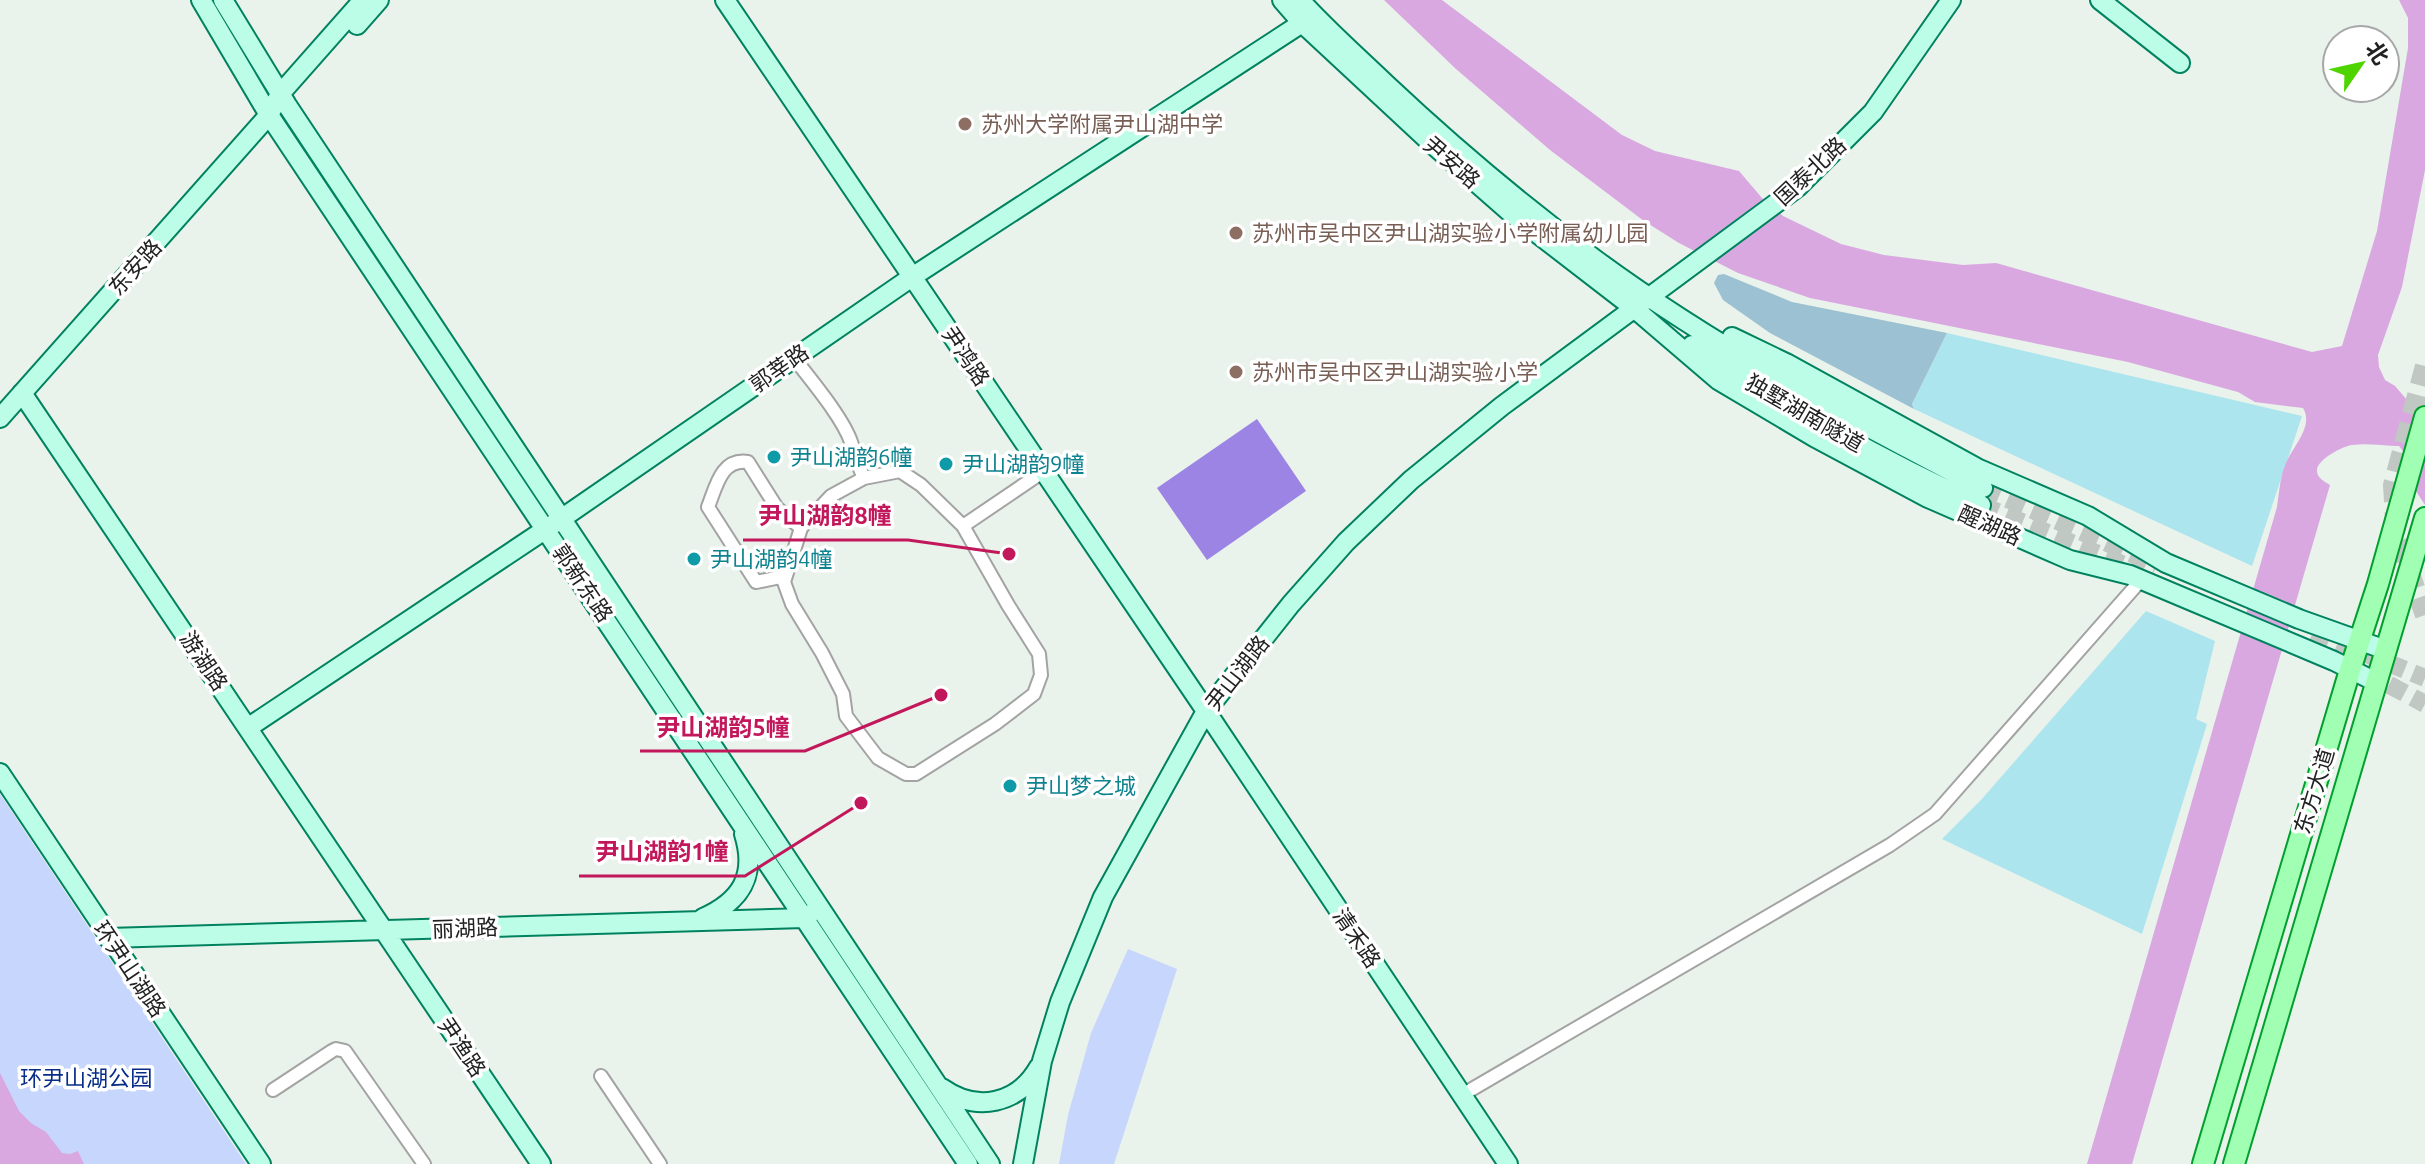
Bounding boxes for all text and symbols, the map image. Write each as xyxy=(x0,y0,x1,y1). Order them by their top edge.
north arrow xyxy=(2321,24,2401,104)
text: 北 xyxy=(2361,36,2395,69)
place label: 苏州大学附属尹山湖中学 xyxy=(981,111,1223,136)
marker: 苏州大学附属尹山湖中学 xyxy=(956,115,974,133)
street label: 尹安路 xyxy=(1419,131,1485,193)
street label: 国泰北路 xyxy=(1769,131,1850,210)
place label: 苏州市吴中区尹山湖实验小学附属幼儿园 xyxy=(1252,220,1648,245)
marker: 苏州市吴中区尹山湖实验小学附属幼儿园 xyxy=(1227,224,1245,242)
street label: 东安路 xyxy=(103,234,166,300)
street label: 尹鸿路 xyxy=(938,321,995,390)
street label: 郭莘路 xyxy=(745,338,813,397)
place label: 苏州市吴中区尹山湖实验小学 xyxy=(1252,359,1538,384)
marker: 苏州市吴中区尹山湖实验小学 xyxy=(1227,363,1245,381)
street label: 独墅湖南隧道 xyxy=(1742,369,1869,456)
place label: 尹山湖韵6幢 xyxy=(790,444,912,469)
marker: 尹山湖韵6幢 xyxy=(765,448,783,466)
place label: 尹山湖韵9幢 xyxy=(962,451,1084,476)
marker: 尹山湖韵9幢 xyxy=(937,455,955,473)
callout: 尹山湖韵8幢 xyxy=(743,492,908,540)
street label: 醒湖路 xyxy=(1955,500,2025,549)
text: 尹山湖韵8幢 xyxy=(758,502,892,529)
street label: 郭新东路 xyxy=(548,539,618,626)
place label: 尹山湖韵4幢 xyxy=(710,546,832,571)
marker: 尹山湖韵4幢 xyxy=(685,550,703,568)
street label: 游湖路 xyxy=(176,626,233,695)
street label: 尹山湖路 xyxy=(1200,630,1274,715)
callout: 尹山湖韵5幢 xyxy=(640,703,805,751)
text: 尹山湖韵5幢 xyxy=(656,714,790,741)
street label: 东方大道 xyxy=(2289,745,2338,837)
place label: 尹山梦之城 xyxy=(1026,773,1136,798)
marker: 尹山梦之城 xyxy=(1001,777,1019,795)
callout: 尹山湖韵1幢 xyxy=(579,828,745,876)
text: 尹山湖韵1幢 xyxy=(595,838,729,865)
street label: 清禾路 xyxy=(1329,903,1386,972)
street label: 丽湖路 xyxy=(432,914,498,941)
street label: 环尹山湖路 xyxy=(89,916,172,1021)
street label: 尹渔路 xyxy=(434,1012,491,1081)
park label: 环尹山湖公园 xyxy=(20,1065,152,1090)

